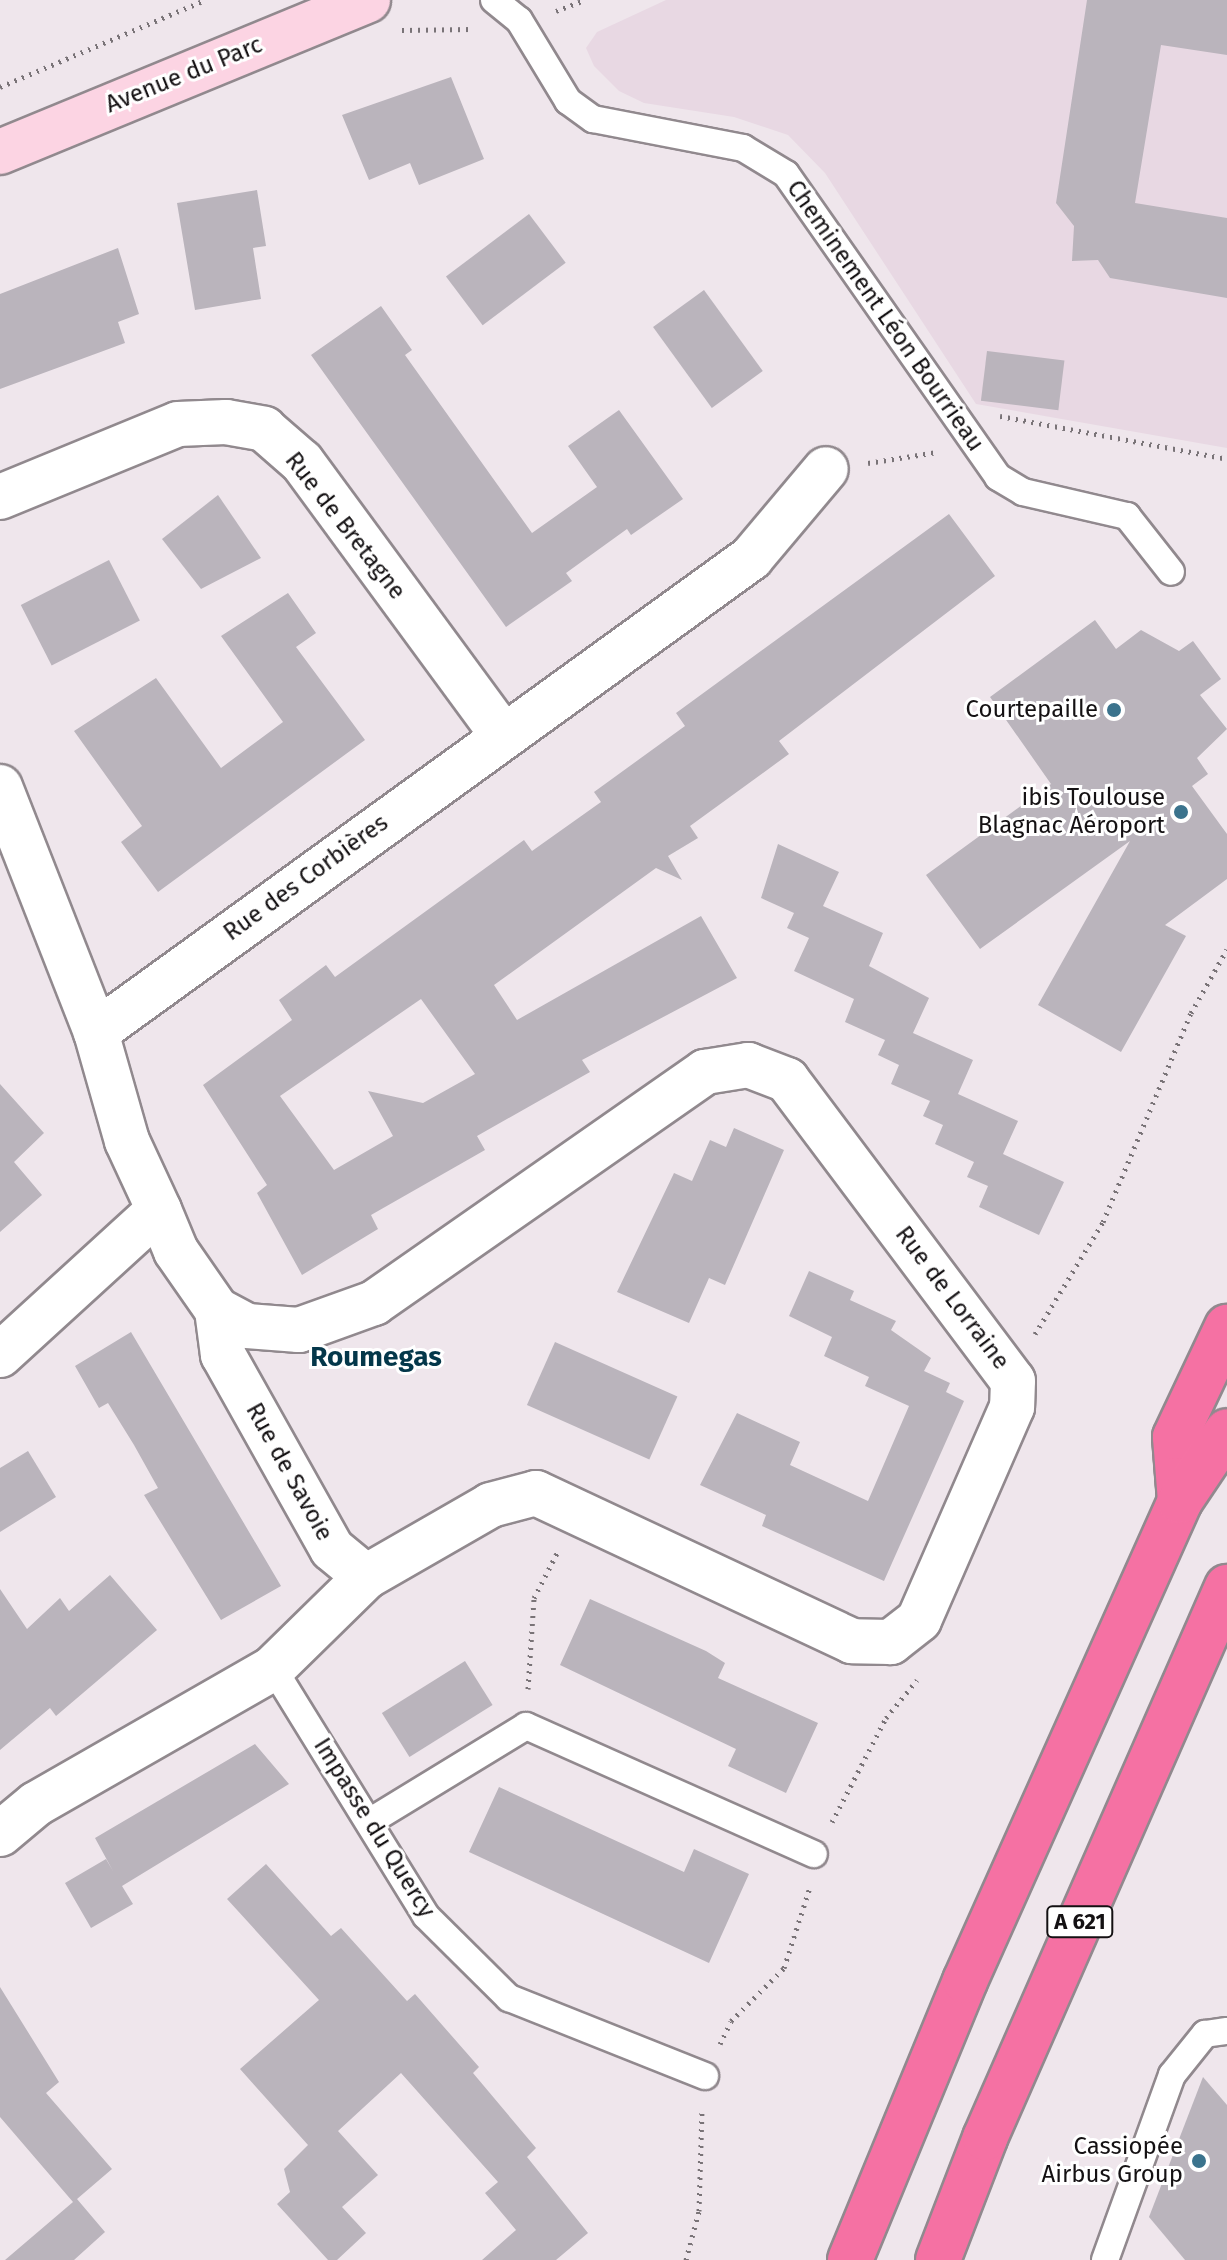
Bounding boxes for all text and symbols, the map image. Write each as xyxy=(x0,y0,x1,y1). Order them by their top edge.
street label: Avenue du Parc xyxy=(101,30,267,120)
street label: Cheminement Léon Bourrieau xyxy=(780,175,990,457)
street label: Rue de Bretagne xyxy=(279,447,411,605)
place label: Courtepaille xyxy=(966,696,1098,724)
marker: Courtepaille xyxy=(1105,701,1123,719)
place label: ibis Toulouse Blagnac Aéroport xyxy=(978,784,1165,840)
marker: ibis Toulouse Blagnac Aéroport xyxy=(1172,803,1190,821)
street label: Rue des Corbières xyxy=(218,809,394,947)
street label: Rue de Lorraine xyxy=(889,1221,1015,1375)
district label: Roumegas xyxy=(310,1340,442,1374)
street label: Rue de Savoie xyxy=(239,1398,339,1546)
street label: Impasse du Quercy xyxy=(307,1733,441,1923)
road number: A 621 xyxy=(1046,1904,1114,1940)
place label: Cassiopée Airbus Group xyxy=(1041,2133,1183,2189)
marker: Cassiopée Airbus Group xyxy=(1190,2152,1208,2170)

